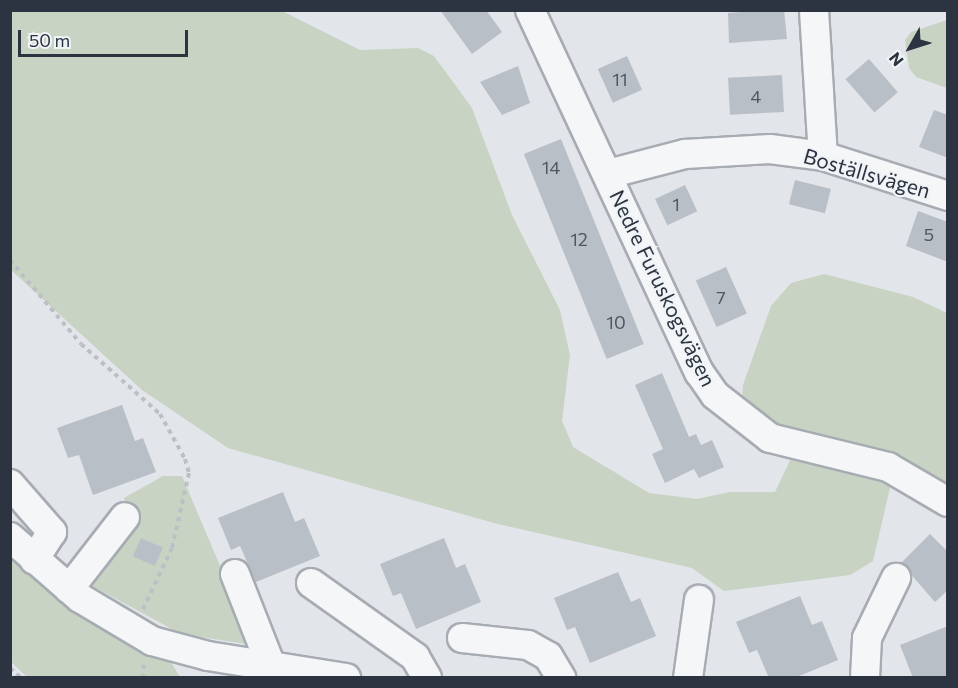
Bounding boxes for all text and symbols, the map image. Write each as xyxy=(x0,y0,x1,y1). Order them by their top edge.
scale bar xyxy=(21,18,190,56)
north arrow xyxy=(880,18,940,78)
text: 50 m xyxy=(29,29,70,51)
text: N xyxy=(884,49,907,70)
house number: 11 xyxy=(612,68,628,90)
house number: 4 xyxy=(751,85,761,107)
street label: Boställsvägen xyxy=(801,143,933,203)
house number: 14 xyxy=(542,156,560,178)
street label: Nedre Furuskogsvägen xyxy=(605,186,721,390)
house number: 1 xyxy=(672,193,680,215)
house number: 5 xyxy=(924,223,934,245)
house number: 12 xyxy=(570,228,588,250)
house number: 7 xyxy=(716,286,726,308)
house number: 10 xyxy=(606,311,626,333)

